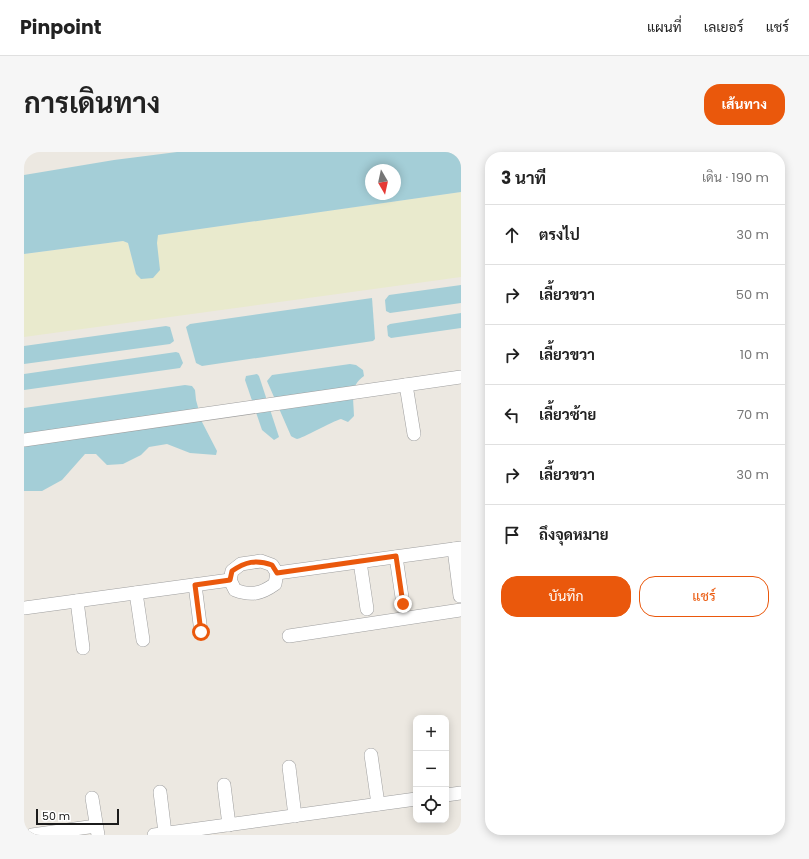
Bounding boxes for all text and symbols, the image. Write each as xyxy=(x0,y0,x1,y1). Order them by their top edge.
text: Pinpoint xyxy=(20,14,101,41)
text: แผนที่ xyxy=(647,17,682,37)
text: เลเยอร์ xyxy=(704,17,744,37)
text: แชร์ xyxy=(766,17,789,37)
text: การเดินทาง xyxy=(24,84,160,123)
button: เส้นทาง xyxy=(704,84,785,125)
north arrow xyxy=(365,164,401,200)
text: 3 นาที xyxy=(501,166,546,190)
text: เดิน · 190 m xyxy=(702,168,769,187)
icon: ahead xyxy=(501,224,523,246)
text: ตรงไป xyxy=(539,224,580,245)
text: 30 m xyxy=(736,225,769,244)
icon: right xyxy=(501,284,523,306)
text: เลี้ยวขวา xyxy=(539,284,595,305)
text: 50 m xyxy=(736,285,769,304)
icon: right xyxy=(501,344,523,366)
text: เลี้ยวขวา xyxy=(539,344,595,365)
text: 10 m xyxy=(740,345,769,364)
icon: left xyxy=(501,404,523,426)
text: เลี้ยวซ้าย xyxy=(539,404,596,425)
text: 70 m xyxy=(737,405,769,424)
icon: right xyxy=(501,464,523,486)
text: เลี้ยวขวา xyxy=(539,464,595,485)
text: 30 m xyxy=(736,465,769,484)
icon: arrive xyxy=(501,524,523,546)
text: ถึงจุดหมาย xyxy=(539,524,609,545)
button: บันทึก xyxy=(501,576,631,617)
button: แชร์ xyxy=(639,576,769,617)
route end xyxy=(394,595,412,613)
route start xyxy=(192,623,210,641)
map controls xyxy=(413,715,449,823)
button: + xyxy=(413,715,449,751)
button: − xyxy=(413,751,449,787)
button: locate xyxy=(413,787,449,823)
scale bar xyxy=(36,807,119,826)
text: 50 m xyxy=(42,808,70,824)

